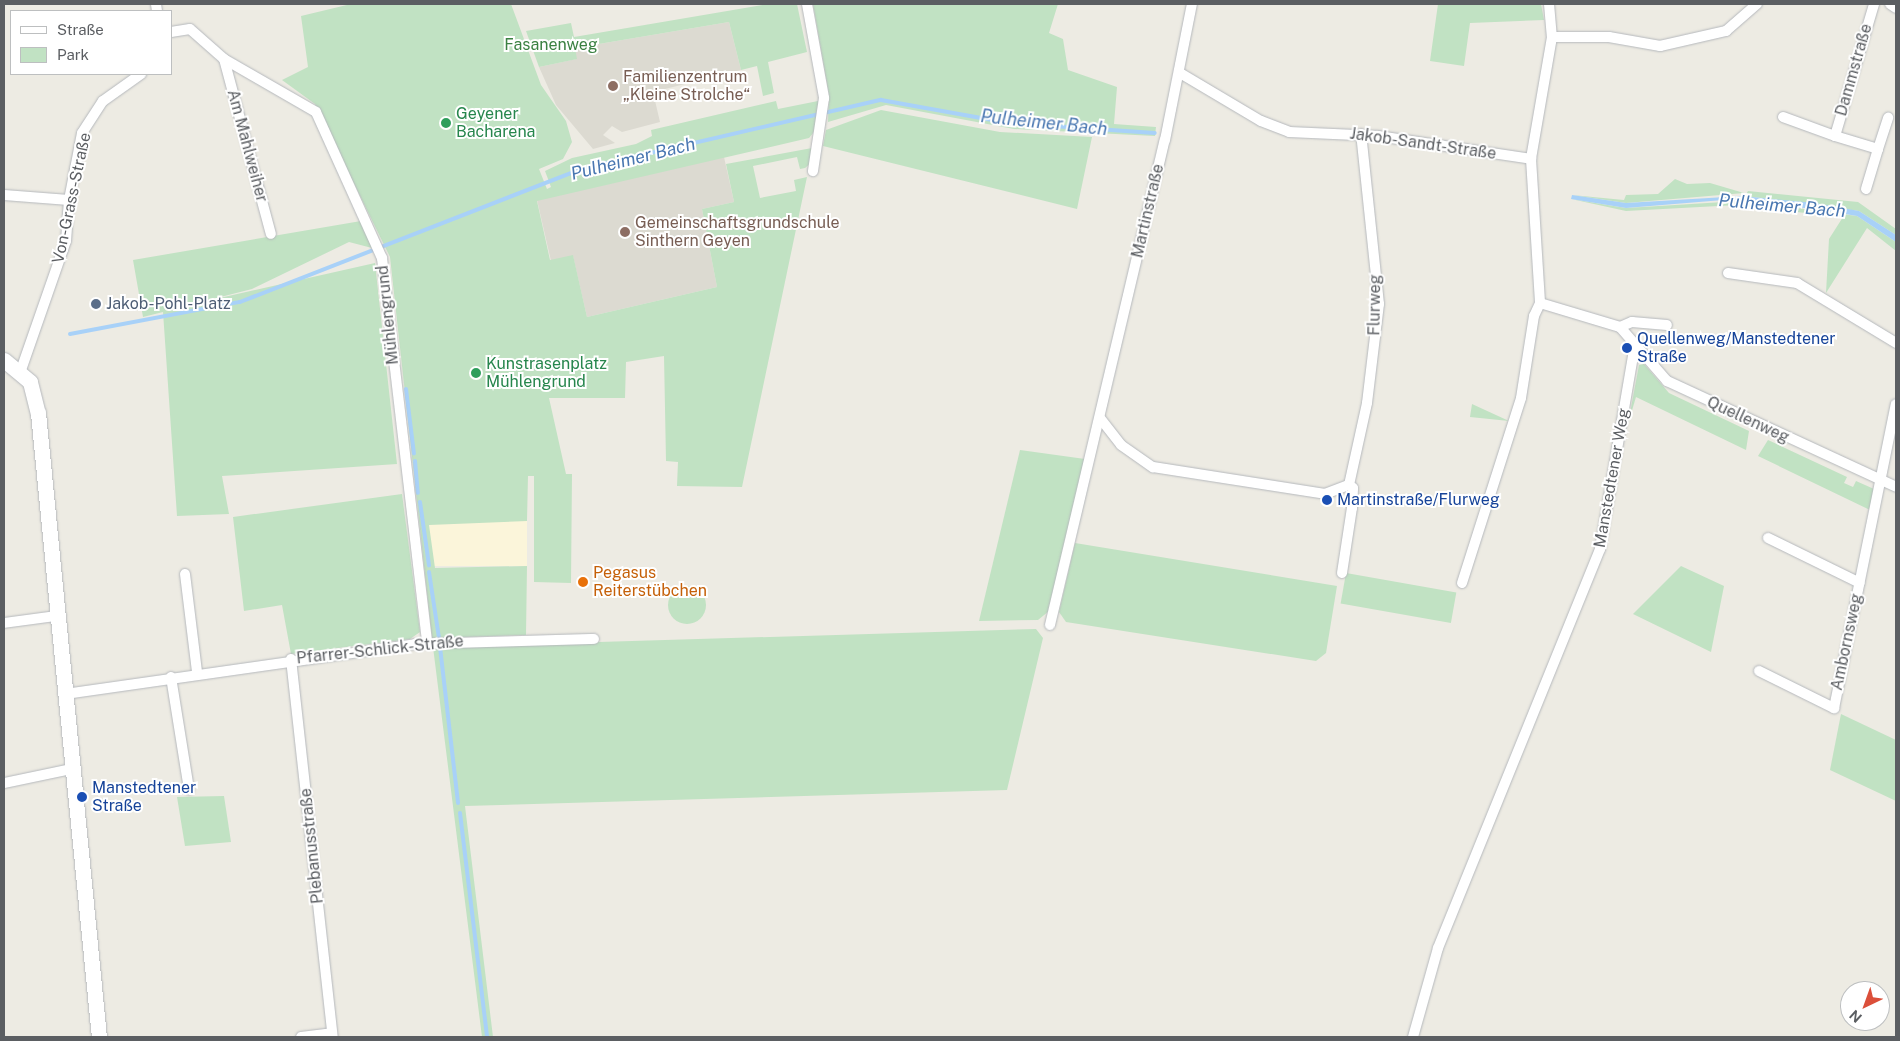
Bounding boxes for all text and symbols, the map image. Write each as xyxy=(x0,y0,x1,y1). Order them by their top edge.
legend xyxy=(10,10,172,75)
text: Straße xyxy=(57,21,104,38)
street label: Dammstraße xyxy=(1832,22,1876,118)
park label: Fasanenweg xyxy=(504,35,598,55)
text: Park xyxy=(57,46,89,63)
place label: Familienzentrum „Kleine Strolche“ xyxy=(623,67,750,105)
marker: Familienzentrum „Kleine Strolche“ xyxy=(607,80,619,92)
street label: Am Mahlweiher xyxy=(223,88,271,204)
place label: Geyener Bacharena xyxy=(456,104,535,142)
water label: Pulheimer Bach xyxy=(979,106,1109,140)
marker: Geyener Bacharena xyxy=(440,117,452,129)
street label: Jakob-Sandt-Straße xyxy=(1348,124,1498,164)
street label: Von-Grass-Straße xyxy=(49,131,95,265)
water label: Pulheimer Bach xyxy=(569,133,697,185)
street label: Martinstraße xyxy=(1128,162,1168,260)
water label: Pulheimer Bach xyxy=(1718,190,1846,222)
place label: Gemeinschaftsgrundschule Sinthern Geyen xyxy=(635,213,840,251)
marker: Gemeinschaftsgrundschule Sinthern Geyen xyxy=(619,226,631,238)
street label: Mühlengrund xyxy=(373,264,403,366)
street label: Flurweg xyxy=(1365,274,1385,336)
place label: Jakob-Pohl-Platz xyxy=(106,294,231,314)
marker: Jakob-Pohl-Platz xyxy=(90,298,102,310)
place label: Quellenweg/Manstedtener Straße xyxy=(1637,329,1836,367)
marker: Quellenweg/Manstedtener Straße xyxy=(1621,342,1633,354)
place label: Kunstrasenplatz Mühlengrund xyxy=(486,354,607,392)
marker: Kunstrasenplatz Mühlengrund xyxy=(470,367,482,379)
street label: Quellenweg xyxy=(1704,393,1792,447)
street label: Manstedtener Weg xyxy=(1590,407,1634,549)
place label: Martinstraße/Flurweg xyxy=(1337,490,1500,510)
marker: Martinstraße/Flurweg xyxy=(1321,494,1333,506)
place label: Pegasus Reiterstübchen xyxy=(593,563,707,601)
marker: Pegasus Reiterstübchen xyxy=(577,576,589,588)
street label: Ambornsweg xyxy=(1827,592,1867,692)
street label: Pfarrer-Schlick-Straße xyxy=(295,632,465,668)
place label: Manstedtener Straße xyxy=(92,778,196,816)
street label: Plebanusstraße xyxy=(296,787,328,905)
marker: Manstedtener Straße xyxy=(76,791,88,803)
north arrow xyxy=(1840,981,1890,1031)
text: N xyxy=(1846,1007,1865,1026)

